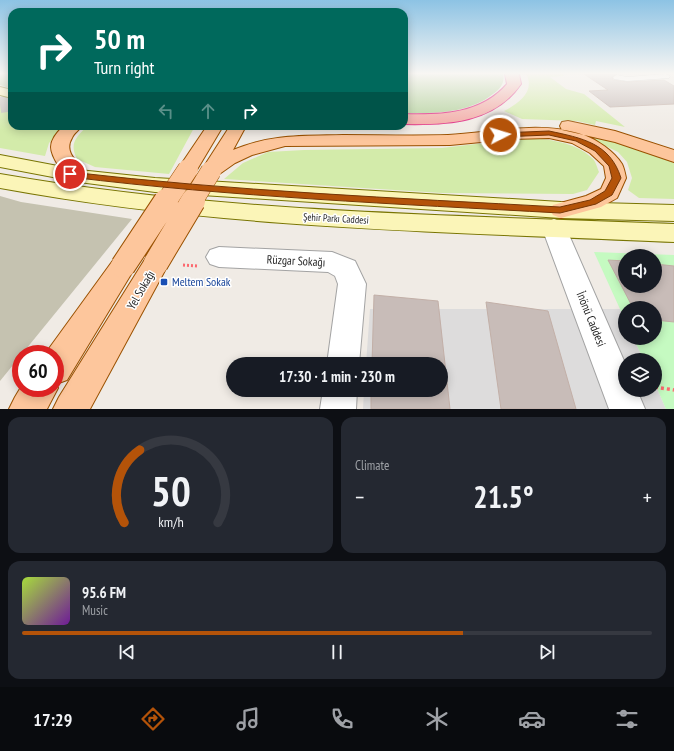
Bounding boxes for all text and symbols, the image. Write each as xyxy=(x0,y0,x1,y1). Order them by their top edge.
text: 50 m xyxy=(94,20,145,57)
icon: right xyxy=(28,24,80,76)
text: Turn right xyxy=(94,56,154,79)
icon: left xyxy=(155,100,177,122)
icon: ahead xyxy=(197,100,219,122)
icon: right xyxy=(239,100,261,122)
position arrow xyxy=(479,114,521,156)
pin xyxy=(53,157,87,191)
icon: arrive xyxy=(59,163,81,185)
street label: Şehir Parkı Caddesi xyxy=(303,210,369,227)
map controls xyxy=(618,249,662,397)
button: sound xyxy=(618,249,662,293)
street label: Rüzgar Sokağı xyxy=(266,251,326,270)
street label: Yel Sokağı xyxy=(123,268,158,312)
place label: Meltem Sokak xyxy=(172,274,231,289)
marker: Meltem Sokak xyxy=(159,277,169,287)
street label: İnönü Caddesi xyxy=(574,289,609,349)
button: search xyxy=(618,301,662,345)
speed limit sign: 60 xyxy=(12,345,64,397)
button: layers xyxy=(618,353,662,397)
text: 17:30 · 1 min · 230 m xyxy=(279,367,395,386)
text: Climate xyxy=(355,457,389,474)
text: 50 xyxy=(151,464,190,517)
text: 21.5° xyxy=(473,477,534,516)
text: − xyxy=(355,483,364,511)
text: + xyxy=(643,483,652,511)
text: km/h xyxy=(158,512,183,531)
text: 95.6 FM xyxy=(82,583,126,602)
text: Music xyxy=(82,602,108,619)
icon: previous xyxy=(116,641,138,663)
icon: pause xyxy=(326,641,348,663)
icon: next xyxy=(536,641,558,663)
icon: directions xyxy=(139,705,167,733)
icon: music xyxy=(234,705,262,733)
icon: phone xyxy=(328,705,356,733)
icon: climate xyxy=(423,705,451,733)
icon: car xyxy=(518,705,546,733)
icon: filters xyxy=(613,705,641,733)
text: 17:29 xyxy=(33,708,72,731)

